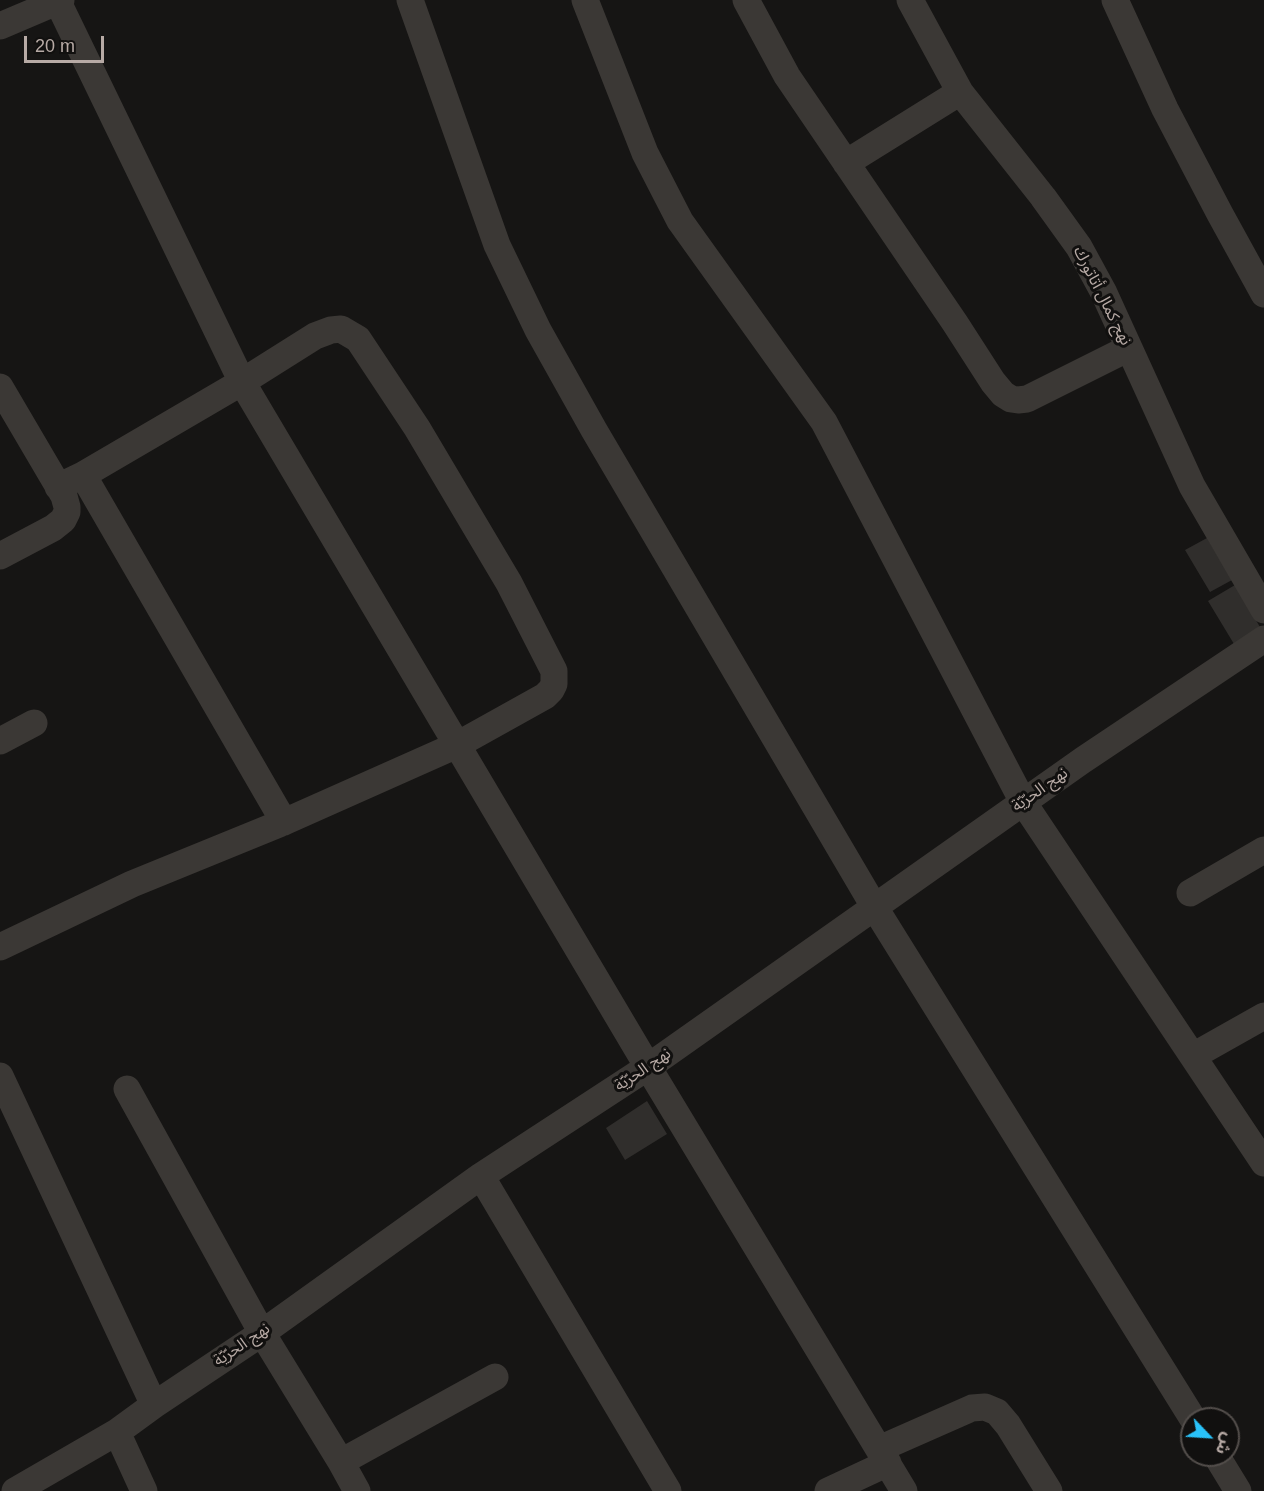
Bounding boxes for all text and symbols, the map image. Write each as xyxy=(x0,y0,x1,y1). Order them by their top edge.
scale bar xyxy=(27,24,106,62)
text: 20 m xyxy=(35,36,75,56)
street label: نهج كمال أتاتورك xyxy=(1069,243,1135,349)
street label: نهج الحرّيّة xyxy=(1008,764,1072,816)
street label: نهج الحرّيّة xyxy=(611,1044,675,1096)
street label: نهج الحرّيّة xyxy=(210,1319,274,1371)
north arrow xyxy=(1180,1407,1240,1467)
text: ش xyxy=(1213,1430,1237,1457)

